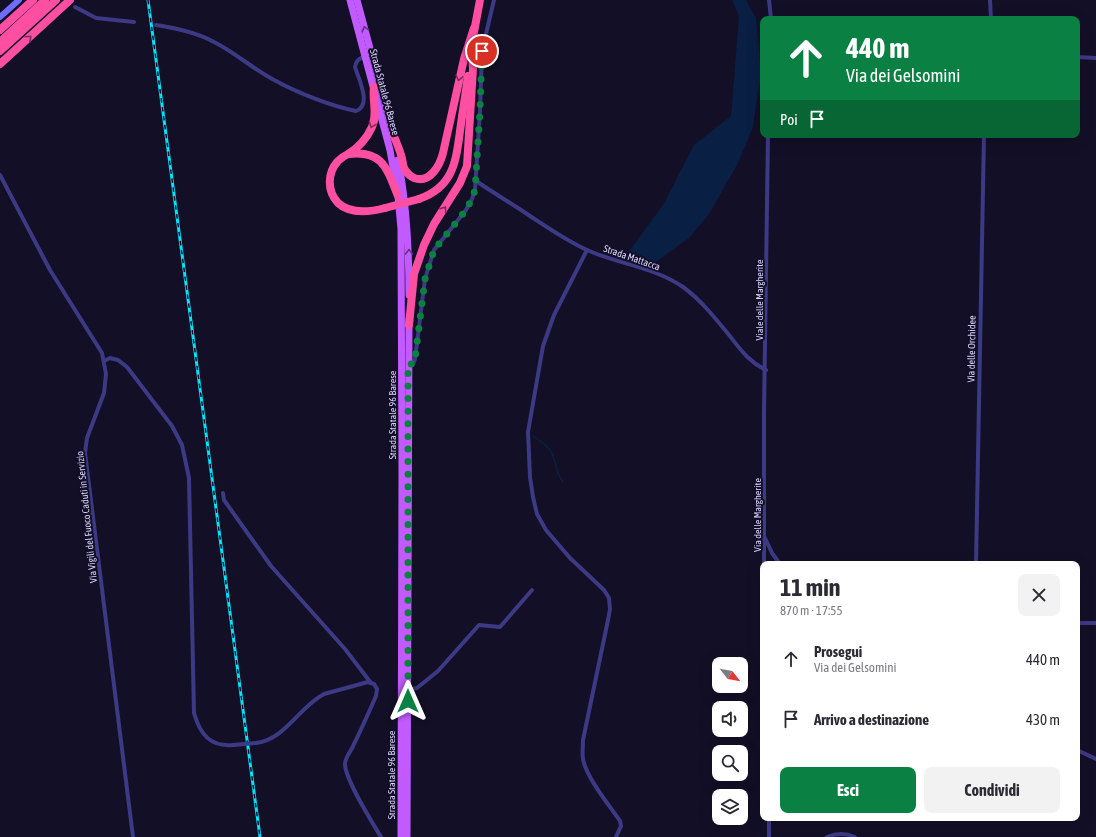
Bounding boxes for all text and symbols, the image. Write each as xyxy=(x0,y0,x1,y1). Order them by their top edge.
one-way arrow xyxy=(361,26,370,33)
icon: ahead xyxy=(780,32,832,84)
text: 440 m xyxy=(846,32,909,64)
pin xyxy=(465,34,499,68)
one-way arrow xyxy=(24,35,32,43)
icon: arrive xyxy=(471,40,493,62)
street label: Strada Statale 96 Barese xyxy=(368,48,401,137)
text: Via dei Gelsomini xyxy=(846,65,960,86)
one-way arrow xyxy=(456,75,464,81)
icon: arrive xyxy=(806,108,828,130)
text: Poi xyxy=(780,111,798,128)
one-way arrow xyxy=(368,122,377,129)
one-way arrow xyxy=(439,206,447,213)
street label: Strada Mattacca xyxy=(602,243,662,272)
one-way arrow xyxy=(405,249,413,255)
street label: Viale delle Margherite xyxy=(754,259,765,340)
street label: Via delle Orchidee xyxy=(965,315,978,383)
street label: Strada Statale 96 Barese xyxy=(387,370,398,459)
street label: Via Vigili del Fuoco Caduti in Servizio xyxy=(74,450,99,583)
street label: Via delle Margherite xyxy=(752,478,763,552)
text: 11 min xyxy=(780,574,840,601)
button: close xyxy=(1018,574,1060,616)
text: 870 m · 17:55 xyxy=(780,603,843,618)
text: Prosegui xyxy=(814,643,862,660)
icon: ahead xyxy=(780,648,802,670)
text: 440 m xyxy=(1026,651,1060,668)
north arrow xyxy=(712,657,748,693)
map controls xyxy=(712,657,748,825)
text: Via dei Gelsomini xyxy=(814,660,897,675)
position arrow xyxy=(387,680,429,722)
button: sound xyxy=(712,701,748,737)
icon: arrive xyxy=(780,708,802,730)
text: Arrivo a destinazione xyxy=(814,711,929,728)
text: 430 m xyxy=(1026,711,1060,728)
street label: Strada Statale 96 Barese xyxy=(386,730,397,819)
button: search xyxy=(712,745,748,781)
button: Esci xyxy=(780,767,916,813)
button: Condividi xyxy=(924,767,1060,813)
button: layers xyxy=(712,789,748,825)

